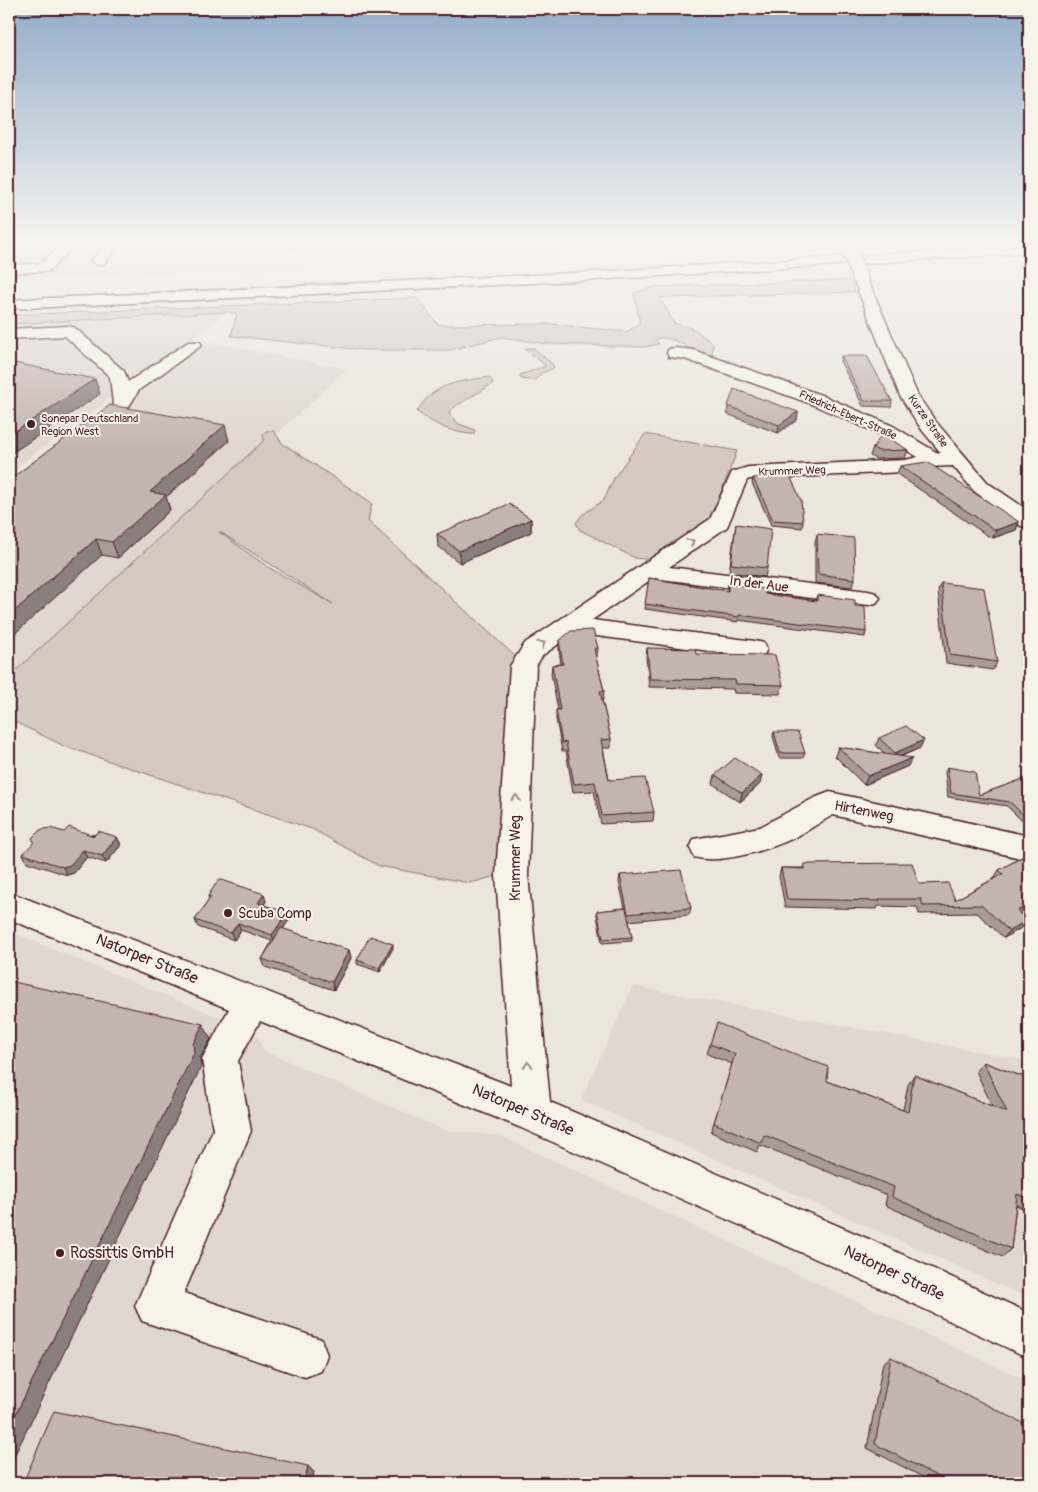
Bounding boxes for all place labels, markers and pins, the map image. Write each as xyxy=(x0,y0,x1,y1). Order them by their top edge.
place label: Sonepar Deutschland Region West xyxy=(41,412,138,438)
marker: Sonepar Deutschland Region West xyxy=(25,418,37,430)
place label: Scuba Comp xyxy=(238,905,312,922)
marker: Scuba Comp xyxy=(222,907,234,919)
place label: Rossittis GmbH xyxy=(70,1243,174,1263)
marker: Rossittis GmbH xyxy=(54,1247,66,1259)

